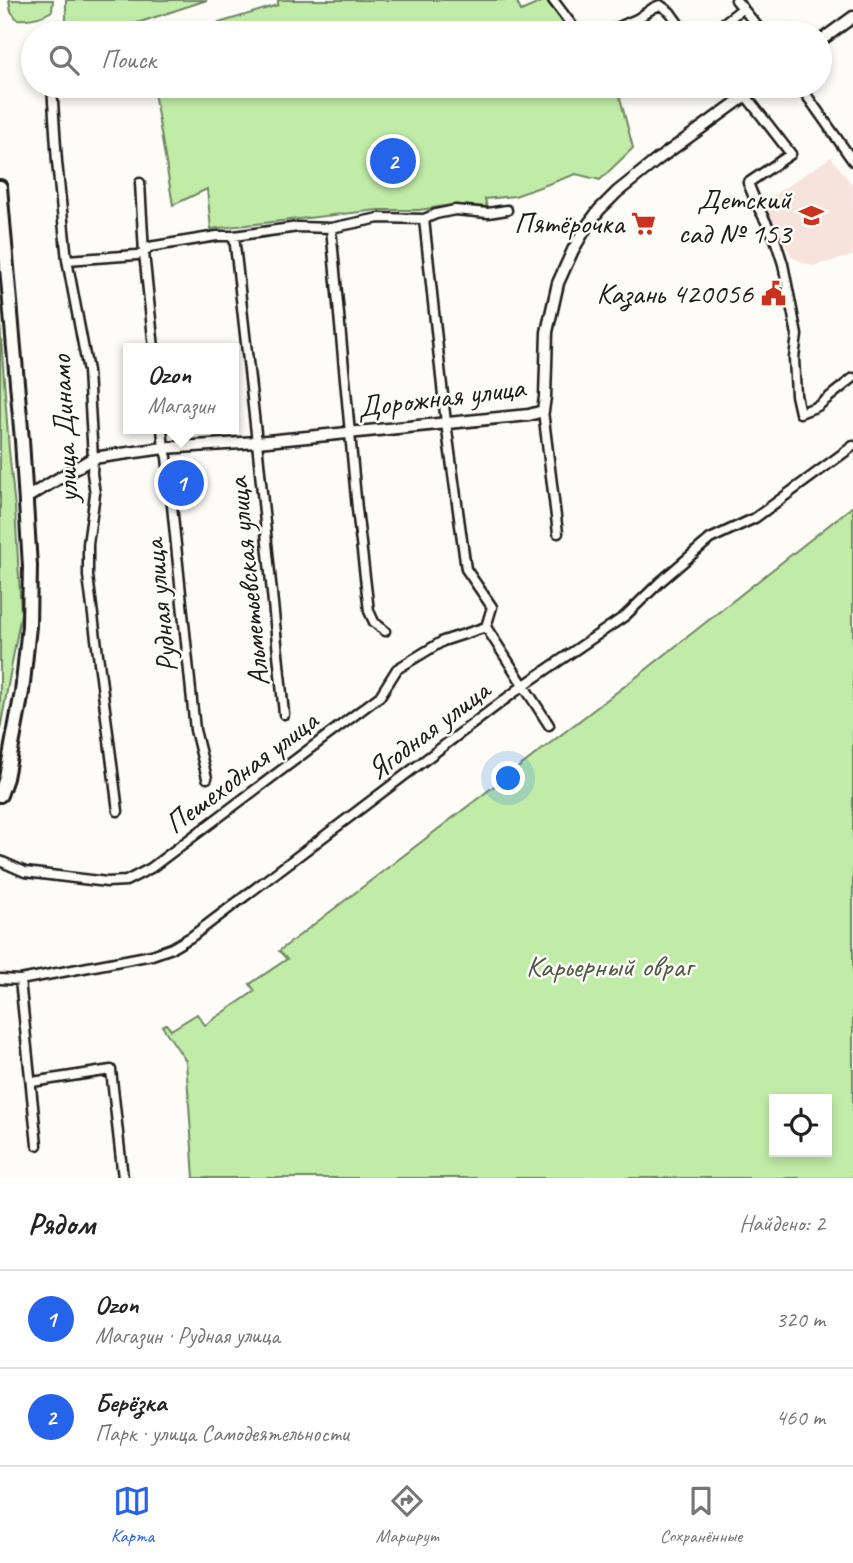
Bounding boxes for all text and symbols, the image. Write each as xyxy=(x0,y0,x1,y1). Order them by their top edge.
search box xyxy=(21,21,832,98)
icon: search xyxy=(45,41,83,79)
text: Поиск xyxy=(101,43,156,76)
pin: 2 xyxy=(370,135,416,187)
place label: Детский сад № 153 xyxy=(678,180,793,252)
school or university icon: Детский сад № 153 xyxy=(797,202,825,230)
place label: Пятёрочка xyxy=(514,204,626,242)
supermarket icon: Пятёрочка xyxy=(630,209,658,237)
place label: Казань 420056 xyxy=(596,274,754,312)
public building icon: Казань 420056 xyxy=(759,279,787,307)
popup xyxy=(123,343,239,434)
street label: улица Динамо xyxy=(41,353,87,506)
text: Ozon xyxy=(147,358,191,391)
street label: Дорожная улица xyxy=(355,368,529,426)
text: Магазин xyxy=(147,391,215,420)
pin: 1 xyxy=(158,457,204,509)
street label: Альметьевская улица xyxy=(218,474,278,688)
street label: Рудная улица xyxy=(134,535,186,674)
street label: Ягодная улица xyxy=(359,670,499,789)
street label: Пешеходная улица xyxy=(157,701,327,842)
your location xyxy=(491,761,525,795)
park label: Карьерный овраг xyxy=(526,947,696,985)
map controls xyxy=(769,1094,832,1157)
button: locate xyxy=(769,1094,832,1157)
text: Рядом xyxy=(28,1205,95,1243)
text: Найдено: 2 xyxy=(739,1209,825,1238)
text: Ozon xyxy=(95,1288,138,1321)
text: 1 xyxy=(46,1305,56,1334)
text: 320 m xyxy=(776,1305,825,1334)
text: Магазин · Рудная улица xyxy=(95,1321,280,1350)
text: Берёзка xyxy=(95,1386,166,1419)
text: 2 xyxy=(46,1403,56,1432)
text: 460 m xyxy=(776,1403,825,1432)
text: Парк · улица Самодеятельности xyxy=(95,1419,349,1448)
tab: Карта xyxy=(111,1482,154,1548)
tab: Маршрут xyxy=(376,1482,438,1548)
tab: Сохранённые xyxy=(660,1482,742,1548)

